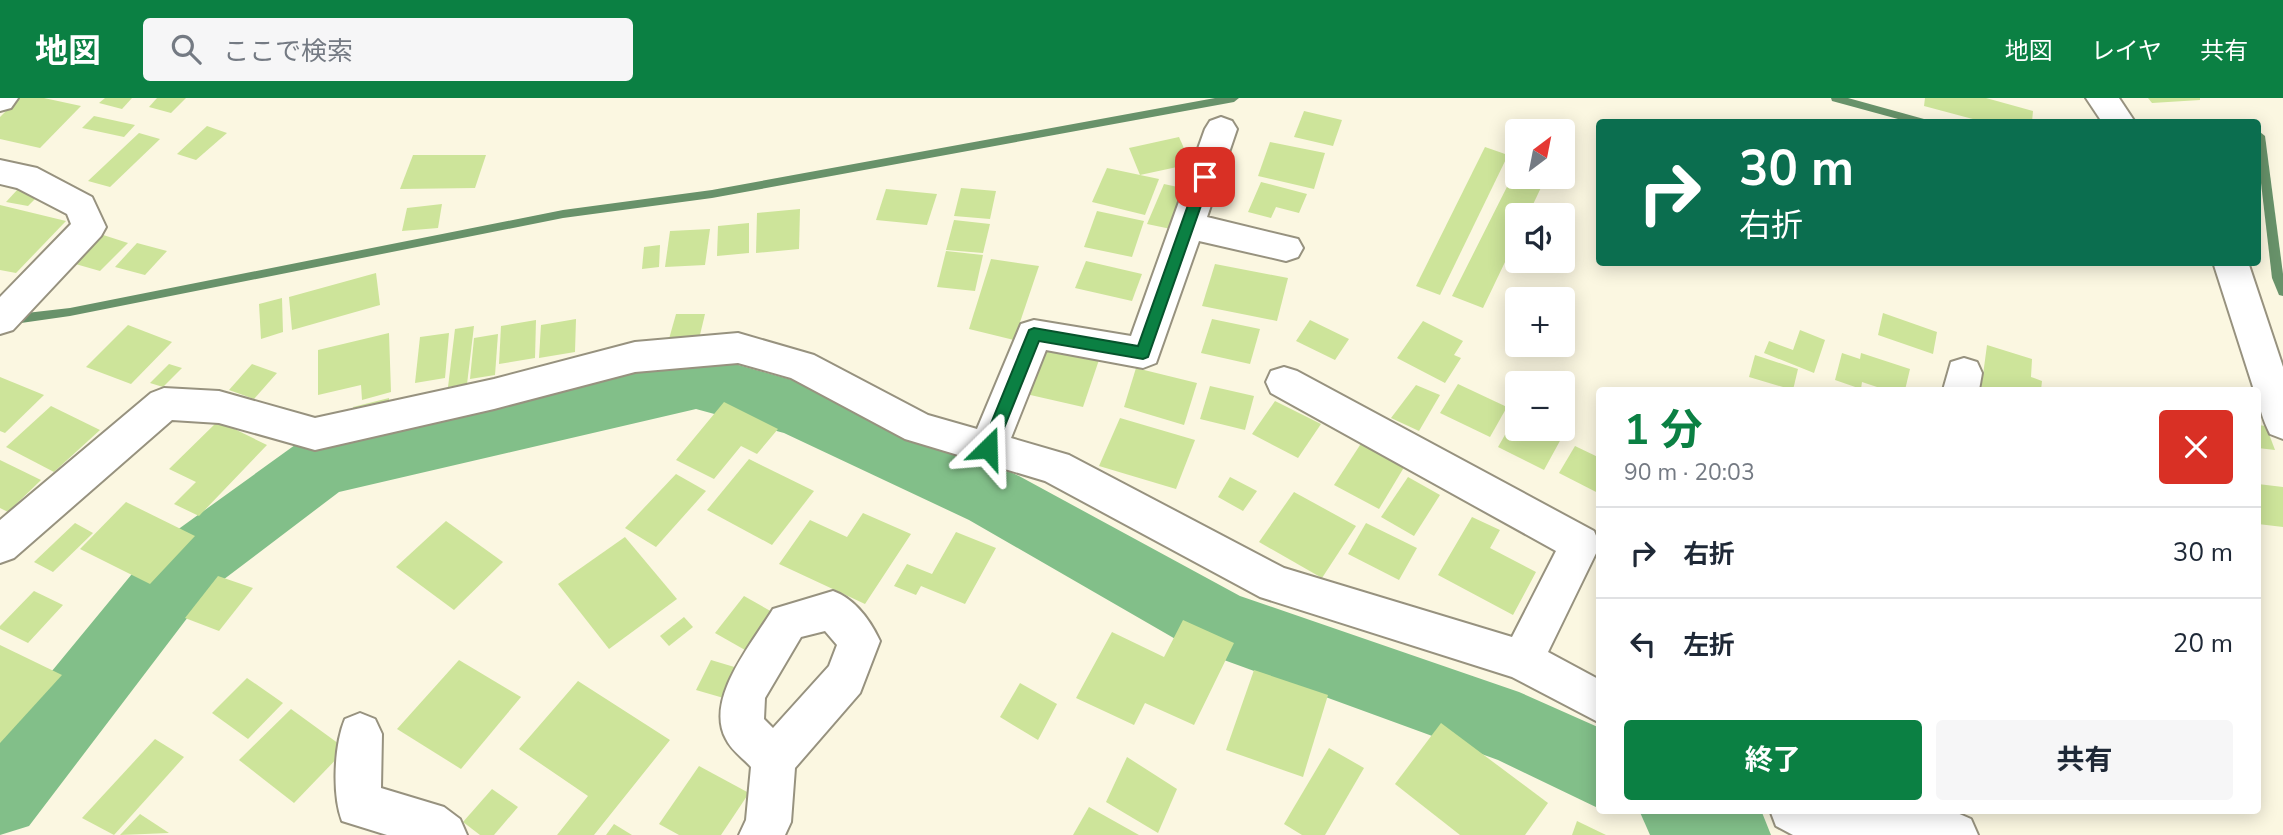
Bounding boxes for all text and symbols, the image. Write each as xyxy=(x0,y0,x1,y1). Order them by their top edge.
search box xyxy=(143,18,633,81)
text: 地図 xyxy=(35,29,101,74)
icon: search xyxy=(167,30,205,68)
text: ここで検索 xyxy=(223,34,353,69)
text: 地図 xyxy=(2005,35,2053,67)
text: レイヤ xyxy=(2091,35,2162,67)
text: 共有 xyxy=(2200,35,2248,67)
north arrow xyxy=(1505,119,1575,189)
map controls xyxy=(1505,119,1575,441)
text: 30 m xyxy=(1739,135,1854,202)
pin xyxy=(1175,147,1235,207)
icon: right xyxy=(1624,147,1715,238)
icon: arrive xyxy=(1186,158,1224,196)
button: sound xyxy=(1505,203,1575,273)
text: 右折 xyxy=(1739,204,1803,247)
button: + xyxy=(1505,287,1575,357)
button: − xyxy=(1505,371,1575,441)
text: 1 分 xyxy=(1624,402,1703,459)
button: close xyxy=(2159,410,2233,484)
position arrow xyxy=(951,411,1025,485)
text: 90 m · 20:03 xyxy=(1624,457,1755,488)
icon: right xyxy=(1624,534,1662,572)
text: 30 m xyxy=(2173,535,2233,570)
text: 右折 xyxy=(1683,537,1735,572)
icon: left xyxy=(1624,625,1662,663)
text: 20 m xyxy=(2173,626,2233,661)
text: 左折 xyxy=(1683,628,1735,663)
button: 終了 xyxy=(1624,720,1922,800)
button: 共有 xyxy=(1936,720,2233,800)

